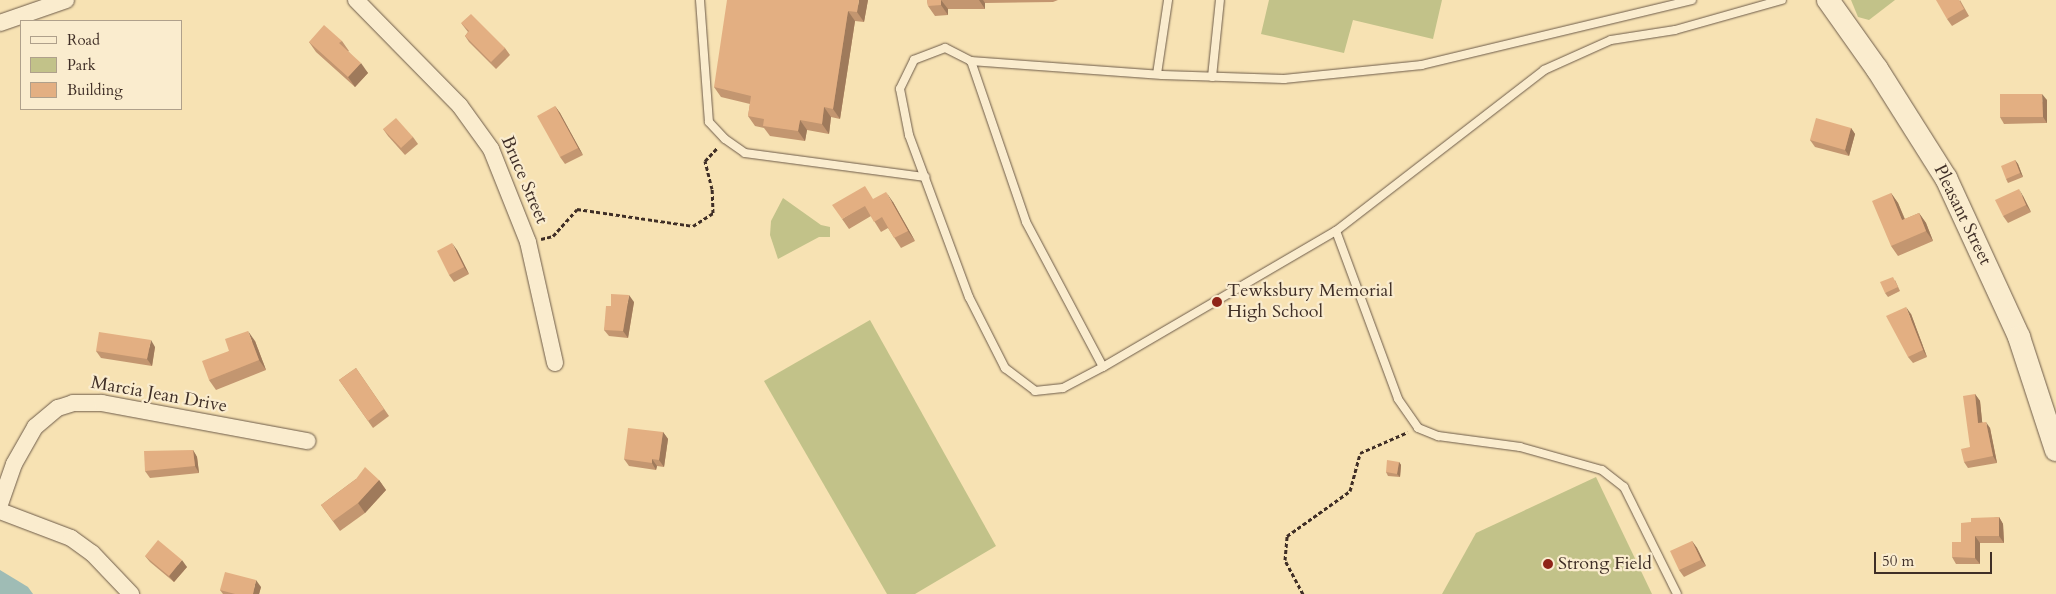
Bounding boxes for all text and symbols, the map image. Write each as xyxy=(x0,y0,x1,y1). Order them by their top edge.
legend xyxy=(20,20,182,110)
text: Road xyxy=(67,30,100,50)
text: Park xyxy=(67,55,96,75)
text: Building xyxy=(67,80,123,100)
street label: Bruce Street xyxy=(496,133,552,227)
street label: Pleasant Street xyxy=(1928,161,1996,269)
place label: Tewksbury Memorial High School xyxy=(1227,281,1393,324)
marker: Tewksbury Memorial High School xyxy=(1211,296,1223,308)
street label: Marcia Jean Drive xyxy=(89,372,229,418)
scale bar xyxy=(1876,542,1994,574)
text: 50 m xyxy=(1882,551,1914,571)
place label: Strong Field xyxy=(1558,553,1652,575)
marker: Strong Field xyxy=(1542,558,1554,570)

